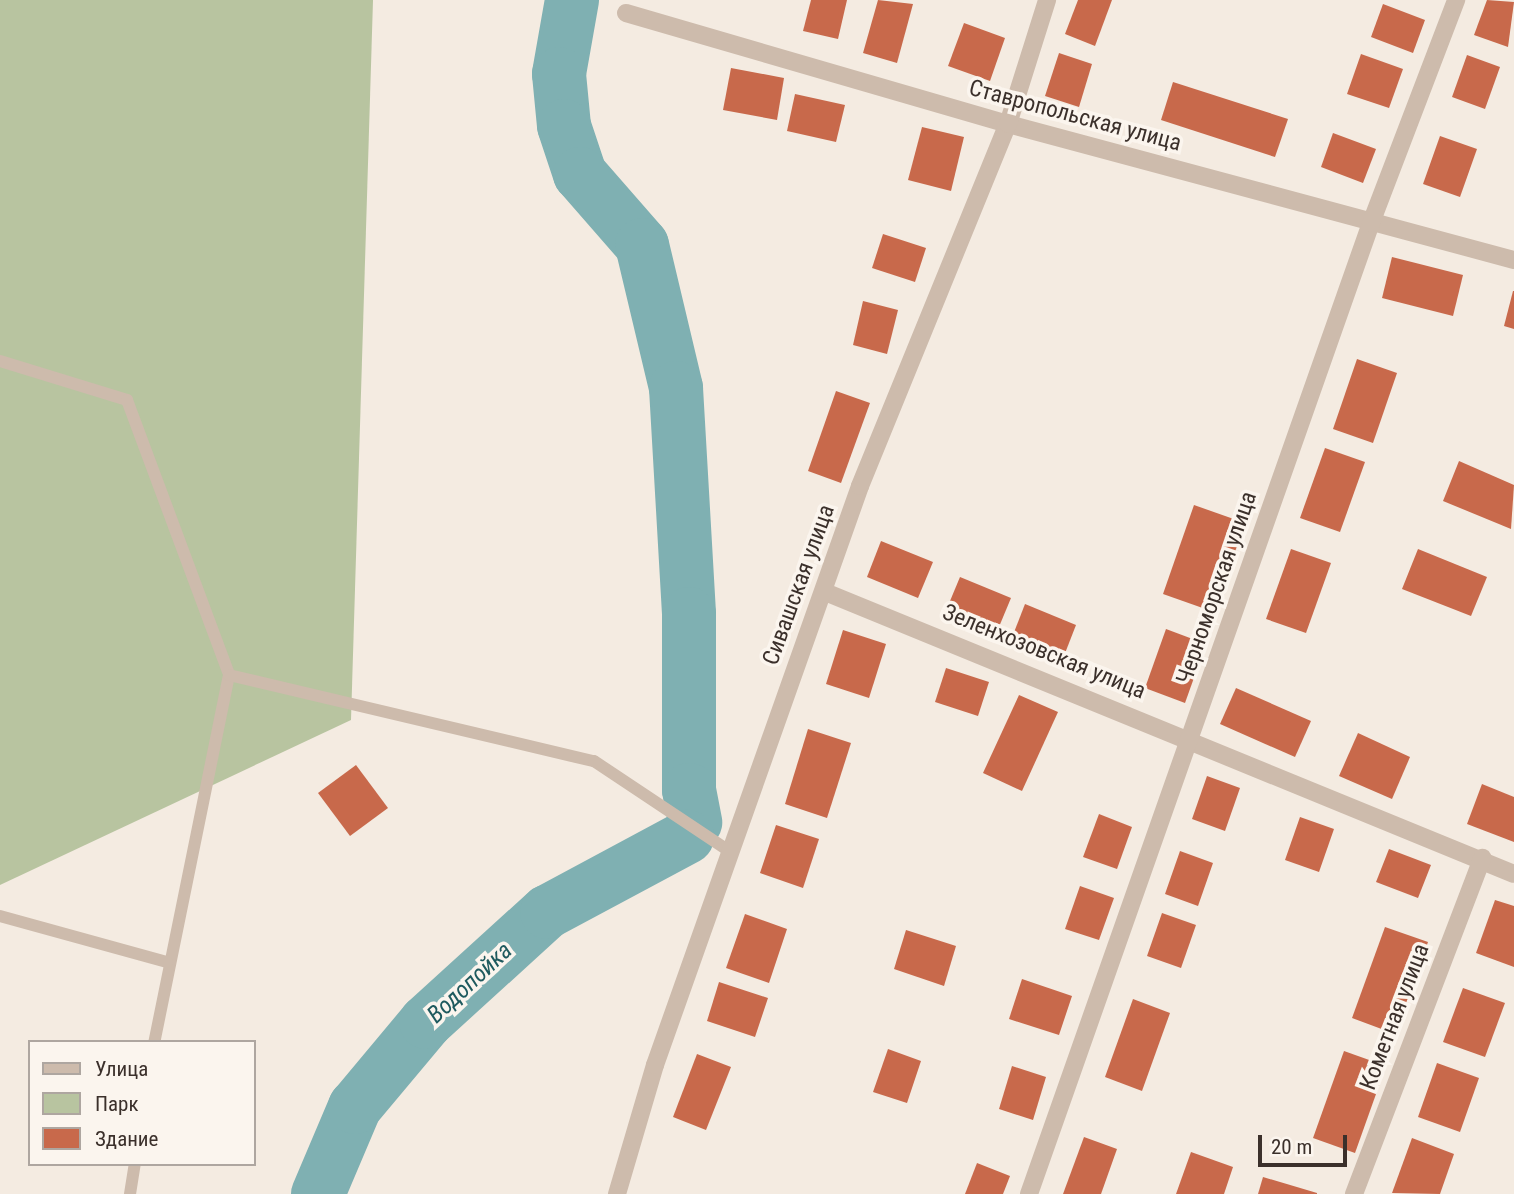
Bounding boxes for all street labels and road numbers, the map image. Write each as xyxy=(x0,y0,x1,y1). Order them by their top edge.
street label: Ставропольская улица xyxy=(966,74,1184,158)
street label: Черноморская улица xyxy=(1171,488,1263,688)
street label: Сивашская улица xyxy=(757,501,841,669)
street label: Зеленхозовская улица xyxy=(938,599,1150,705)
street label: Кометная улица xyxy=(1354,940,1436,1094)

